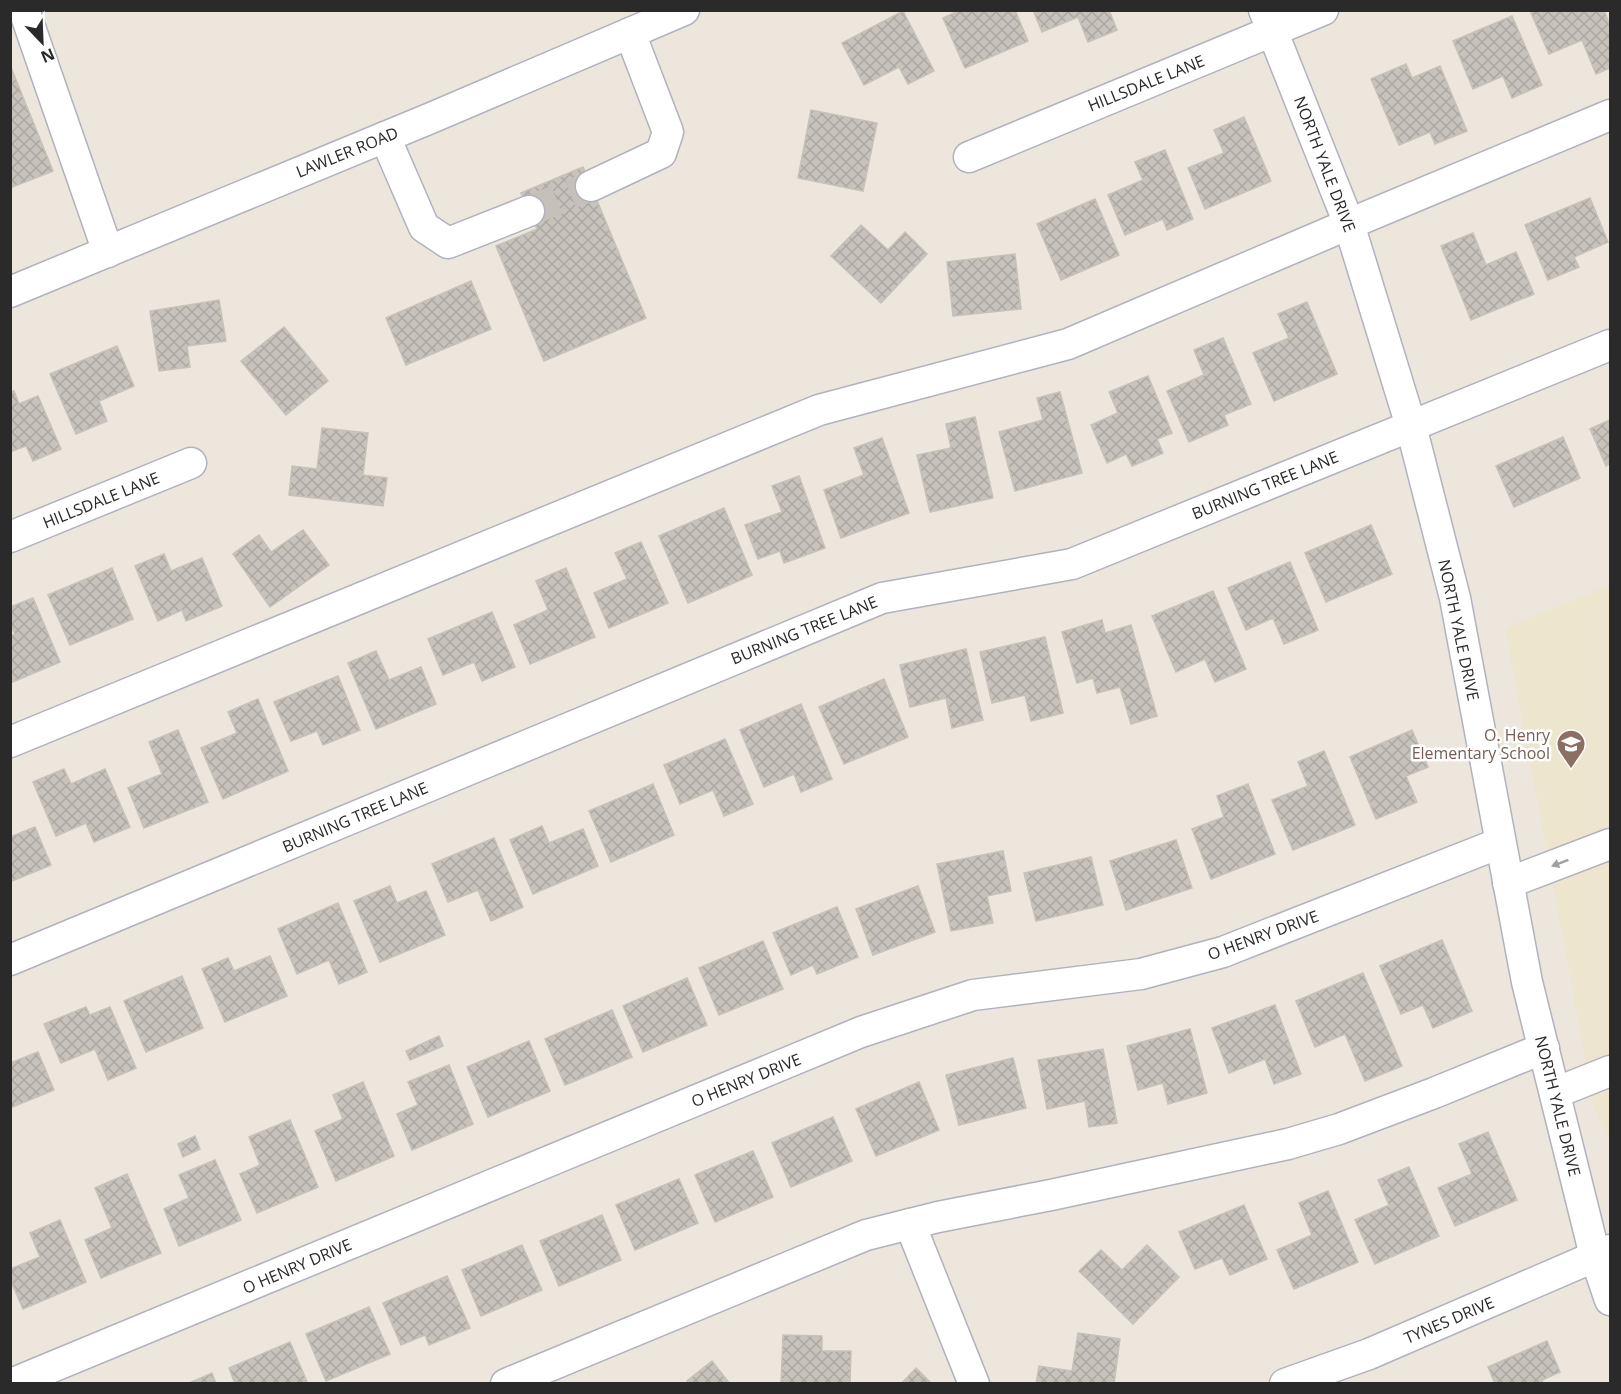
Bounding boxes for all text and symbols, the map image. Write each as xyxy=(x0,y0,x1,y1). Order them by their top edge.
north arrow xyxy=(12,12,72,72)
text: N xyxy=(38,43,58,68)
street label: HILLSDALE LANE xyxy=(1084,50,1208,116)
street label: NORTH YALE DRIVE xyxy=(1289,93,1361,235)
street label: LAWLER ROAD xyxy=(293,121,401,183)
street label: BURNING TREE LANE xyxy=(1188,446,1342,524)
street label: HILLSDALE LANE xyxy=(39,467,163,533)
street label: NORTH YALE DRIVE xyxy=(1433,557,1485,703)
street label: BURNING TREE LANE xyxy=(727,591,881,669)
place label: O. Henry Elementary School xyxy=(1412,724,1551,764)
school or university icon: O. Henry Elementary School xyxy=(1555,728,1587,770)
street label: BURNING TREE LANE xyxy=(279,776,431,858)
one-way arrow xyxy=(1551,859,1569,868)
street label: O HENRY DRIVE xyxy=(1204,905,1322,965)
street label: NORTH YALE DRIVE xyxy=(1530,1033,1586,1179)
street label: O HENRY DRIVE xyxy=(688,1048,804,1112)
street label: O HENRY DRIVE xyxy=(239,1233,355,1299)
street label: TYNES DRIVE xyxy=(1401,1291,1497,1349)

